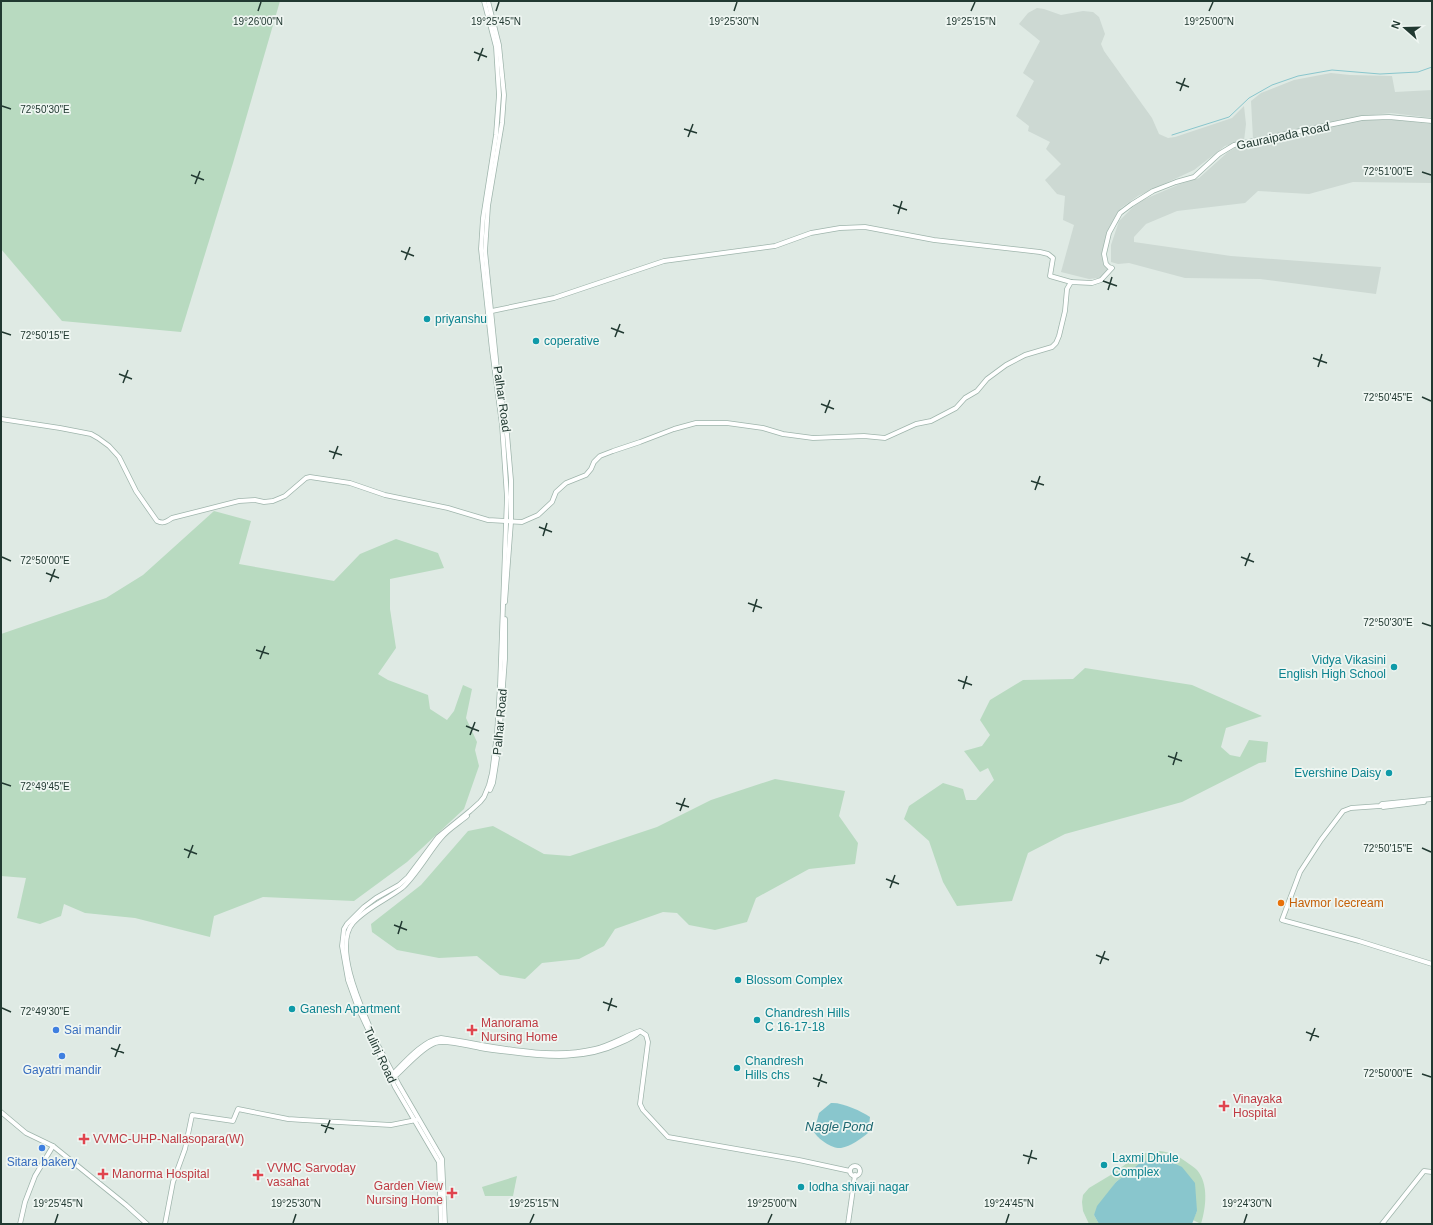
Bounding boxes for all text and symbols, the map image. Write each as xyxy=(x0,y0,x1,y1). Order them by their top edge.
north arrow xyxy=(1385,8,1425,48)
text: 19°26'00"N xyxy=(233,16,283,27)
text: 19°25'45"N xyxy=(471,16,521,27)
text: 19°25'30"N xyxy=(709,16,759,27)
text: 19°25'15"N xyxy=(946,16,996,27)
text: 19°25'00"N xyxy=(1184,16,1234,27)
text: N xyxy=(1389,19,1403,30)
text: 72°50'30"E xyxy=(20,104,70,115)
street label: Gauraipada Road xyxy=(1235,119,1331,153)
text: 72°51'00"E xyxy=(1363,166,1413,177)
place label: priyanshu xyxy=(435,312,487,326)
marker: priyanshu xyxy=(422,314,432,324)
text: 72°50'15"E xyxy=(20,330,70,341)
place label: coperative xyxy=(544,334,600,348)
marker: coperative xyxy=(531,336,541,346)
street label: Palhar Road xyxy=(490,365,514,433)
text: 72°50'45"E xyxy=(1363,392,1413,403)
text: 72°50'00"E xyxy=(20,555,70,566)
text: 72°50'30"E xyxy=(1363,617,1413,628)
place label: Vidya Vikasini English High School xyxy=(1279,653,1386,681)
marker: Vidya Vikasini English High School xyxy=(1389,662,1399,672)
street label: Palhar Road xyxy=(490,688,510,756)
place label: Evershine Daisy xyxy=(1294,766,1381,780)
marker: Evershine Daisy xyxy=(1384,768,1394,778)
text: 72°49'45"E xyxy=(20,781,70,792)
text: 72°50'15"E xyxy=(1363,843,1413,854)
place label: Havmor Icecream xyxy=(1289,896,1384,910)
marker: Havmor Icecream xyxy=(1276,898,1286,908)
place label: Blossom Complex xyxy=(746,973,843,987)
marker: Blossom Complex xyxy=(733,975,743,985)
place label: Ganesh Apartment xyxy=(300,1002,401,1016)
marker: Ganesh Apartment xyxy=(287,1004,297,1014)
text: 72°49'30"E xyxy=(20,1006,70,1017)
place label: Chandresh Hills C 16-17-18 xyxy=(765,1006,850,1034)
marker: Chandresh Hills C 16-17-18 xyxy=(752,1015,762,1025)
place label: Manorama Nursing Home xyxy=(481,1016,558,1044)
place label: Sai mandir xyxy=(64,1023,121,1037)
marker: Manorama Nursing Home xyxy=(466,1024,478,1036)
marker: Sai mandir xyxy=(51,1025,61,1035)
street label: Tulinj Road xyxy=(361,1025,399,1085)
marker: Gayatri mandir xyxy=(57,1051,67,1061)
place label: Chandresh Hills chs xyxy=(745,1054,804,1082)
place label: Gayatri mandir xyxy=(23,1063,101,1077)
marker: Chandresh Hills chs xyxy=(732,1063,742,1073)
text: 72°50'00"E xyxy=(1363,1068,1413,1079)
place label: Vinayaka Hospital xyxy=(1233,1092,1282,1120)
marker: Vinayaka Hospital xyxy=(1218,1100,1230,1112)
water label: Nagle Pond xyxy=(805,1119,874,1134)
place label: VVMC-UHP-Nallasopara(W) xyxy=(93,1132,244,1146)
marker: VVMC-UHP-Nallasopara(W) xyxy=(78,1133,90,1145)
marker: Sitara bakery xyxy=(37,1143,47,1153)
place label: Laxmi Dhule Complex xyxy=(1112,1151,1179,1179)
place label: Sitara bakery xyxy=(7,1155,77,1169)
marker: Laxmi Dhule Complex xyxy=(1099,1160,1109,1170)
place label: VVMC Sarvoday vasahat xyxy=(267,1161,356,1189)
place label: Manorma Hospital xyxy=(112,1167,209,1181)
marker: Manorma Hospital xyxy=(97,1168,109,1180)
marker: VVMC Sarvoday vasahat xyxy=(252,1169,264,1181)
place label: Garden View Nursing Home xyxy=(366,1179,443,1207)
place label: lodha shivaji nagar xyxy=(809,1180,909,1194)
marker: lodha shivaji nagar xyxy=(796,1182,806,1192)
marker: Garden View Nursing Home xyxy=(446,1187,458,1199)
text: 19°25'45"N xyxy=(33,1198,83,1209)
text: 19°25'30"N xyxy=(271,1198,321,1209)
text: 19°25'15"N xyxy=(509,1198,559,1209)
text: 19°25'00"N xyxy=(747,1198,797,1209)
text: 19°24'45"N xyxy=(984,1198,1034,1209)
text: 19°24'30"N xyxy=(1222,1198,1272,1209)

